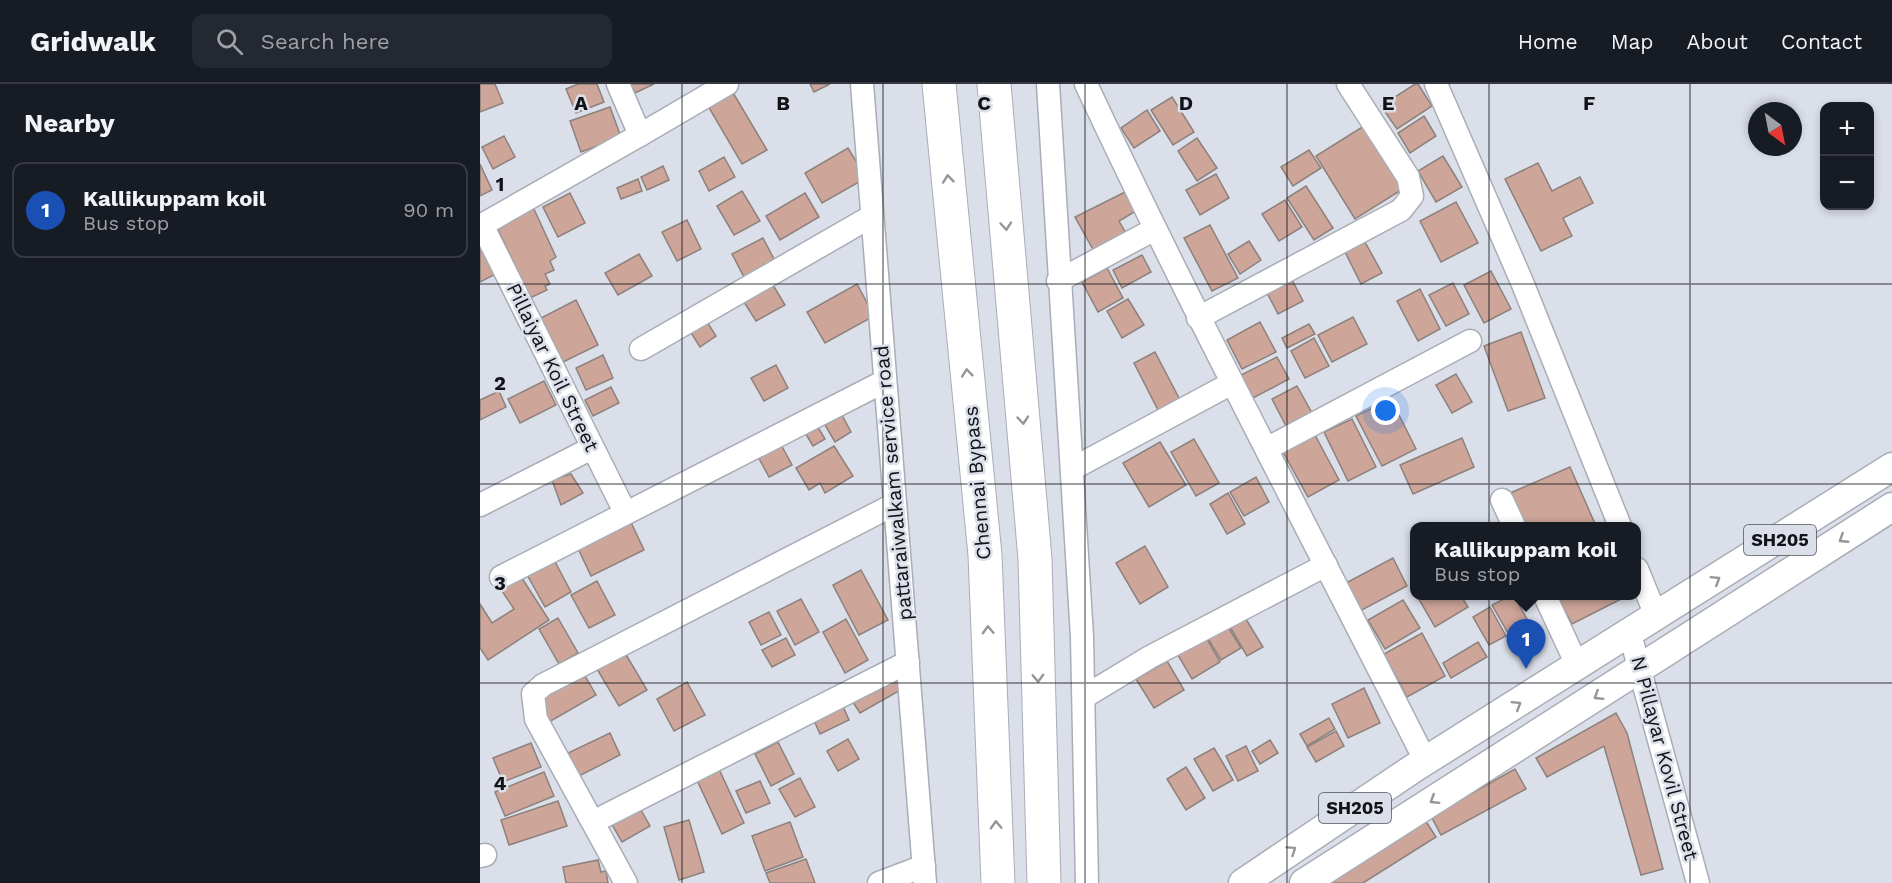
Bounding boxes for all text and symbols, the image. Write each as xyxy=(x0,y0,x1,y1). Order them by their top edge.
search box xyxy=(192,14,612,68)
text: Gridwalk xyxy=(30,25,156,58)
icon: search xyxy=(213,25,246,58)
text: Search here xyxy=(261,29,390,54)
text: Home xyxy=(1518,29,1578,54)
text: Map xyxy=(1611,29,1654,54)
text: About xyxy=(1687,29,1748,54)
text: Contact xyxy=(1781,29,1862,54)
text: A xyxy=(574,91,588,115)
text: B xyxy=(776,91,790,115)
text: C xyxy=(977,91,991,115)
text: D xyxy=(1179,91,1193,115)
text: E xyxy=(1382,91,1394,115)
text: F xyxy=(1583,91,1595,115)
north arrow xyxy=(1748,102,1802,156)
map controls xyxy=(1820,102,1874,210)
button: + xyxy=(1820,102,1874,156)
text: Nearby xyxy=(24,108,115,138)
button: − xyxy=(1820,156,1874,210)
text: 1 xyxy=(496,172,504,196)
one-way arrow xyxy=(942,174,955,183)
text: Kallikuppam koil xyxy=(83,186,266,211)
text: 1 xyxy=(41,198,50,222)
text: 90 m xyxy=(403,198,454,222)
text: Bus stop xyxy=(83,211,169,235)
one-way arrow xyxy=(999,221,1012,231)
street label: Pillaiyar Koil Street xyxy=(502,279,604,456)
street label: pattaraiwalkam service road xyxy=(869,344,917,622)
one-way arrow xyxy=(961,368,974,377)
text: 2 xyxy=(494,371,506,395)
your location xyxy=(1371,396,1400,425)
street label: Chennai Bypass xyxy=(958,405,996,561)
one-way arrow xyxy=(1016,416,1029,425)
popup xyxy=(1410,522,1641,600)
road number: SH205 xyxy=(1744,525,1816,555)
one-way arrow xyxy=(1839,531,1849,543)
text: Kallikuppam koil xyxy=(1434,537,1617,562)
text: Bus stop xyxy=(1434,562,1520,586)
text: 3 xyxy=(494,571,506,595)
one-way arrow xyxy=(1710,576,1720,588)
pin: 1 xyxy=(1506,620,1546,669)
one-way arrow xyxy=(981,625,994,634)
street label: N Pillayar Kovil Street xyxy=(1626,653,1704,863)
one-way arrow xyxy=(1032,673,1044,682)
one-way arrow xyxy=(1594,688,1605,699)
one-way arrow xyxy=(1510,701,1521,712)
text: 4 xyxy=(494,771,507,795)
one-way arrow xyxy=(1429,792,1440,803)
road number: SH205 xyxy=(1319,793,1391,823)
one-way arrow xyxy=(989,820,1002,829)
one-way arrow xyxy=(1285,846,1296,857)

